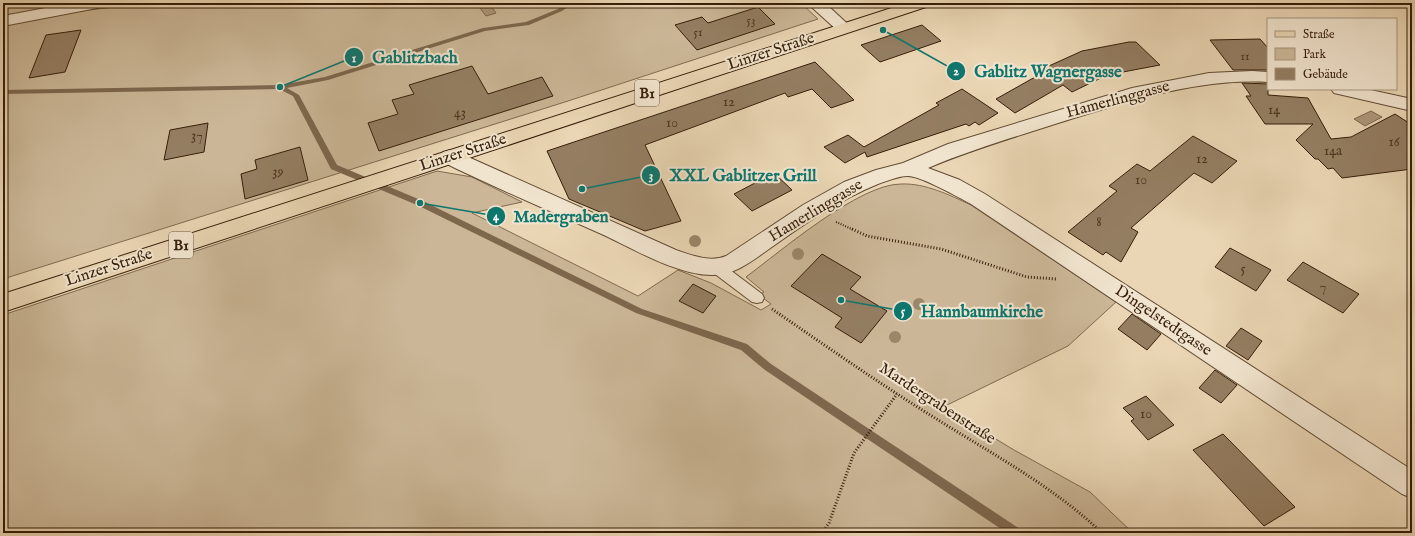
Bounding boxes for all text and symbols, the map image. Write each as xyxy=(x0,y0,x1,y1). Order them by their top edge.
house number: 53 xyxy=(747,13,755,28)
legend xyxy=(1267,18,1397,90)
house number: 51 xyxy=(694,25,702,40)
text: Straße xyxy=(1303,27,1335,42)
street label: Linzer Straße xyxy=(725,29,817,75)
callout: Gablitzbach xyxy=(344,43,466,72)
text: Park xyxy=(1303,47,1326,62)
text: Gablitzbach xyxy=(372,48,459,69)
house number: 11 xyxy=(1241,49,1249,64)
text: 1 xyxy=(352,51,357,66)
callout: Gablitz Wagnergasse xyxy=(946,57,1129,86)
text: Gablitz Wagnergasse xyxy=(974,62,1122,83)
text: 2 xyxy=(953,64,959,79)
text: Gebäude xyxy=(1303,67,1348,82)
street label: Hamerlinggasse xyxy=(1064,77,1172,123)
road number: B1 xyxy=(635,80,659,106)
house number: 12 xyxy=(723,93,735,111)
house number: 14 xyxy=(1268,101,1280,119)
house number: 43 xyxy=(454,104,466,122)
house number: 10 xyxy=(666,114,678,132)
house number: 37 xyxy=(191,127,203,145)
street label: Linzer Straße xyxy=(417,130,509,176)
house number: 16 xyxy=(1388,133,1401,151)
house number: 14a xyxy=(1324,142,1343,160)
house number: 12 xyxy=(1196,150,1208,168)
callout: XXL Gablitzer Grill xyxy=(641,160,824,189)
house number: 39 xyxy=(272,163,284,181)
text: XXL Gablitzer Grill xyxy=(668,166,817,187)
text: 3 xyxy=(649,168,653,183)
house number: 10 xyxy=(1135,171,1147,189)
street label: Hamerlinggasse xyxy=(765,175,867,247)
callout: Madergraben xyxy=(486,202,617,231)
text: Madergraben xyxy=(513,207,609,228)
text: 4 xyxy=(493,209,500,224)
house number: 8 xyxy=(1096,213,1102,231)
road number: B1 xyxy=(169,232,193,258)
street label: Linzer Straße xyxy=(63,245,155,291)
house number: 5 xyxy=(1240,260,1246,278)
house number: 7 xyxy=(1320,278,1326,296)
street label: Dingelstedtgasse xyxy=(1111,281,1215,361)
callout: Hannbaumkirche xyxy=(893,296,1052,325)
text: Hannbaumkirche xyxy=(921,302,1043,323)
text: 5 xyxy=(901,304,906,319)
street label: Mardergrabenstraße xyxy=(875,359,999,449)
house number: 10 xyxy=(1140,405,1152,423)

